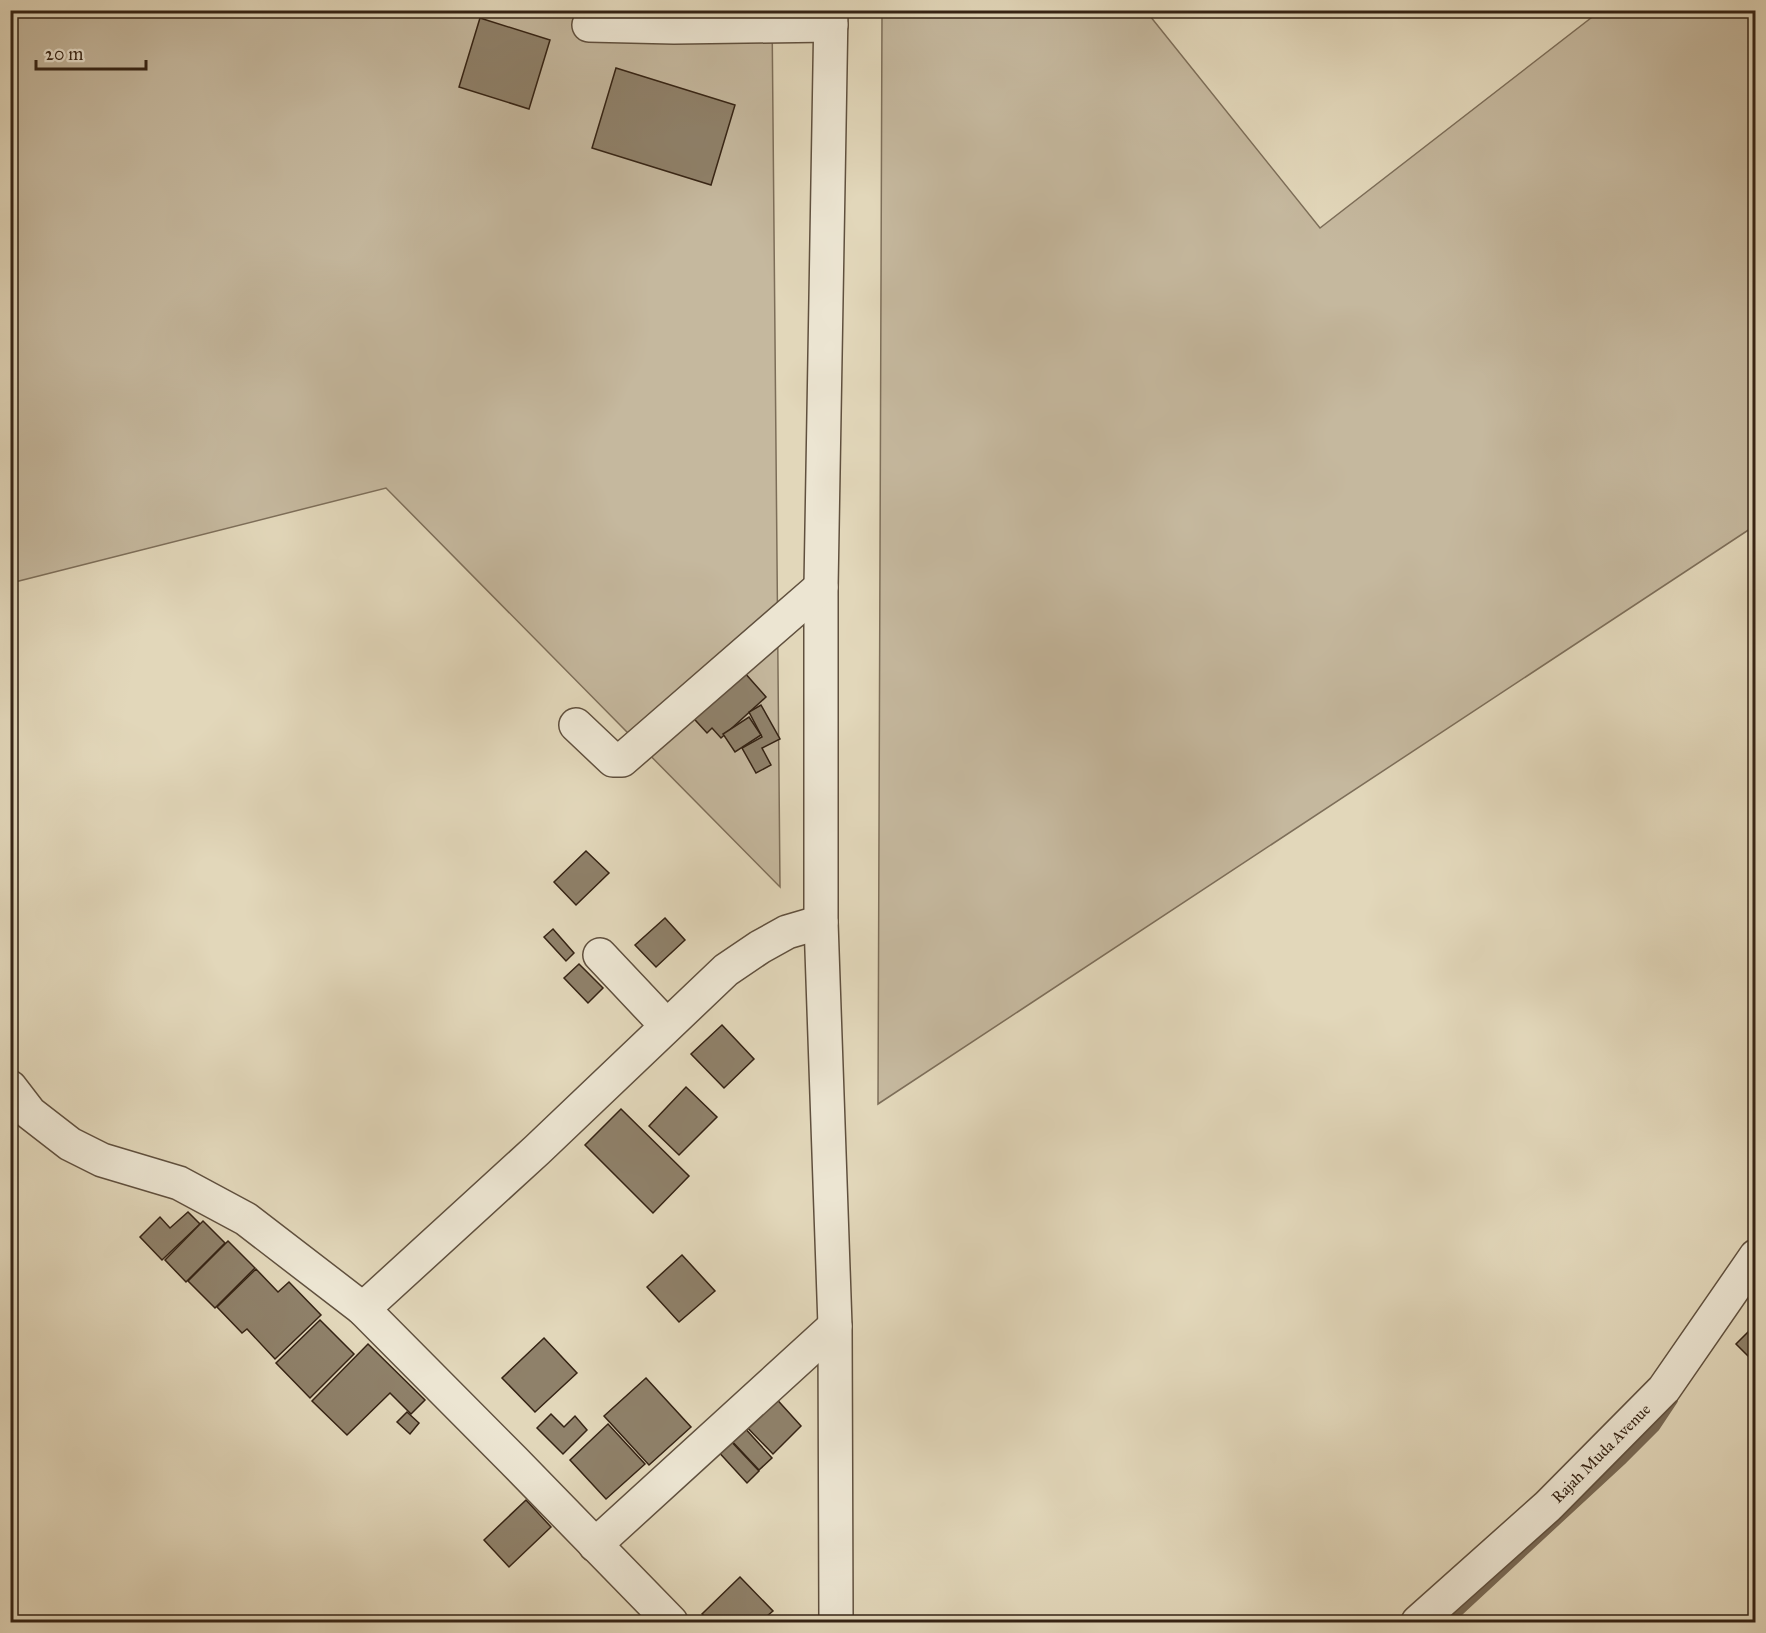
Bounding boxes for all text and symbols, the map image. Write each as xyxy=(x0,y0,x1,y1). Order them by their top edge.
scale bar xyxy=(36,33,146,71)
text: 20 m xyxy=(45,43,83,65)
street label: Rajah Muda Avenue xyxy=(1548,1399,1655,1507)

